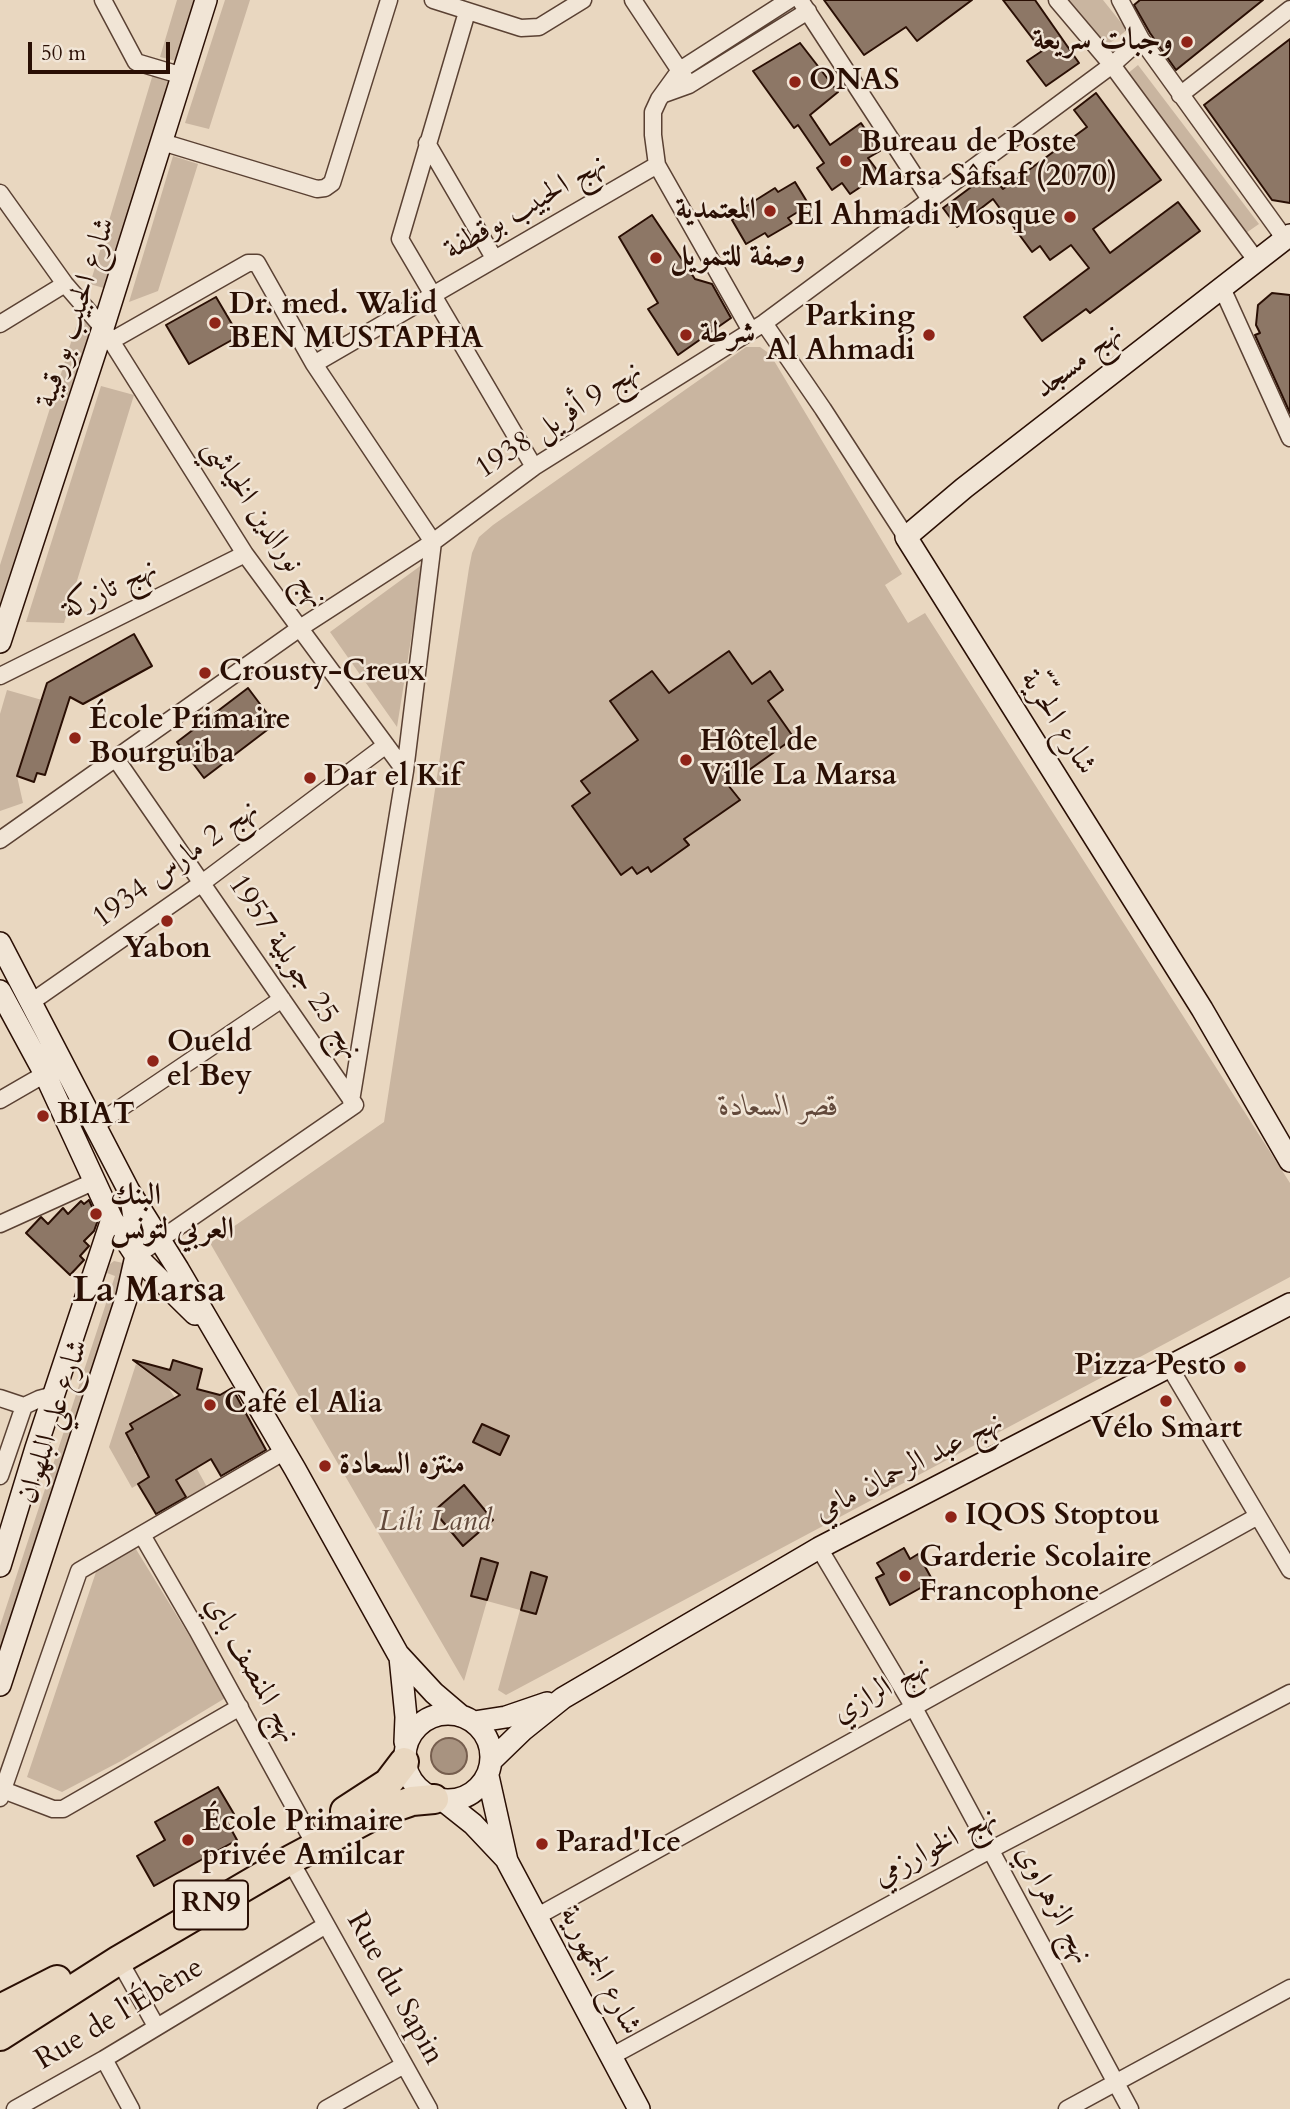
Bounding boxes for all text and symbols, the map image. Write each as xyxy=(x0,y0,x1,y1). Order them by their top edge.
place label: وجبات سريعة xyxy=(1033,24,1173,60)
scale bar xyxy=(32,28,173,72)
marker: وجبات سريعة xyxy=(1179,34,1195,50)
text: 50 m xyxy=(41,39,86,68)
place label: ONAS xyxy=(809,64,900,100)
marker: ONAS xyxy=(787,74,803,90)
place label: Bureau de Poste Marsa Sâfsaf (2070) xyxy=(860,126,1117,196)
street label: نهج الحبيب بوقطفة xyxy=(438,147,614,269)
marker: Bureau de Poste Marsa Sâfsaf (2070) xyxy=(838,153,854,169)
place label: المعتمدية xyxy=(675,193,756,229)
place label: El Ahmadi Mosque xyxy=(795,199,1056,235)
marker: المعتمدية xyxy=(762,203,778,219)
marker: El Ahmadi Mosque xyxy=(1062,209,1078,225)
street label: شارع الحبيب بورقيبة xyxy=(29,213,125,413)
place label: وصفة للتمويل xyxy=(670,240,805,276)
marker: وصفة للتمويل xyxy=(648,250,664,266)
place label: Dr. med. Walid BEN MUSTAPHA xyxy=(229,288,483,358)
place label: Parking Al Ahmadi xyxy=(766,300,915,370)
marker: Dr. med. Walid BEN MUSTAPHA xyxy=(207,315,223,331)
street label: نهج مسجد xyxy=(1028,316,1130,408)
place label: شرطة xyxy=(700,317,755,353)
marker: شرطة xyxy=(678,327,694,343)
marker: Parking Al Ahmadi xyxy=(921,327,937,343)
street label: نهج 9 أفريل 1938 xyxy=(469,354,649,488)
street label: نهج نورالدين الخياشي xyxy=(194,432,334,616)
street label: نهج تازركة xyxy=(57,552,163,628)
place label: Crousty-Creux xyxy=(219,655,425,691)
street label: شارع الحرّيّة xyxy=(1011,664,1103,782)
marker: Crousty-Creux xyxy=(197,665,213,681)
place label: École Primaire Bourguiba xyxy=(89,703,291,774)
place label: Hôtel de Ville La Marsa xyxy=(700,725,897,796)
marker: École Primaire Bourguiba xyxy=(67,730,83,746)
marker: Hôtel de Ville La Marsa xyxy=(678,752,694,768)
place label: Dar el Kif xyxy=(324,760,460,796)
marker: Dar el Kif xyxy=(302,770,318,786)
street label: نهج 2 مارس 1934 xyxy=(86,793,266,937)
street label: نهج 25 جويلية 1957 xyxy=(219,869,369,1067)
marker: Yabon xyxy=(159,913,175,929)
place label: Yabon xyxy=(123,932,211,968)
place label: Oueld el Bey xyxy=(167,1026,252,1096)
marker: Oueld el Bey xyxy=(145,1053,161,1069)
park label: قصر السعادة xyxy=(719,1090,839,1126)
place label: BIAT xyxy=(57,1098,135,1134)
marker: BIAT xyxy=(35,1108,51,1124)
place label: البنك العربي لتونس xyxy=(110,1179,234,1250)
marker: البنك العربي لتونس xyxy=(88,1206,104,1222)
district label: La Marsa xyxy=(72,1270,226,1314)
street label: شارع علي البلهوان xyxy=(11,1335,97,1509)
place label: Pizza Pesto xyxy=(1074,1349,1226,1385)
marker: Pizza Pesto xyxy=(1232,1359,1248,1375)
place label: Café el Alia xyxy=(224,1387,383,1423)
marker: Vélo Smart xyxy=(1158,1393,1174,1409)
marker: Café el Alia xyxy=(202,1397,218,1413)
street label: نهج عبد الرحمان مامي xyxy=(809,1405,1009,1531)
place label: Vélo Smart xyxy=(1090,1412,1242,1448)
place label: منتزه السعادة xyxy=(339,1448,465,1484)
marker: منتزه السعادة xyxy=(317,1458,333,1474)
place label: IQOS Stoptou xyxy=(965,1499,1160,1535)
park label: Lili Land xyxy=(378,1505,492,1541)
marker: IQOS Stoptou xyxy=(943,1509,959,1525)
place label: Garderie Scolaire Francophone xyxy=(919,1541,1152,1612)
marker: Garderie Scolaire Francophone xyxy=(897,1568,913,1584)
street label: نهج المنصف باي xyxy=(196,1590,306,1750)
street label: نهج الرازي xyxy=(827,1649,937,1733)
street label: نهج الخوارزمي xyxy=(868,1800,1004,1896)
place label: École Primaire privée Amilcar xyxy=(202,1805,404,1876)
place label: Parad'Ice xyxy=(556,1826,681,1862)
marker: École Primaire privée Amilcar xyxy=(180,1832,196,1848)
marker: Parad'Ice xyxy=(534,1836,550,1852)
street label: نهج الزهراوي xyxy=(1007,1839,1099,1971)
road number: RN9 xyxy=(174,1881,248,1930)
street label: شارع الجمهورية xyxy=(550,1900,648,2042)
street label: Rue du Sapin xyxy=(337,1906,451,2072)
street label: Rue de l'Ébène xyxy=(29,1951,211,2079)

